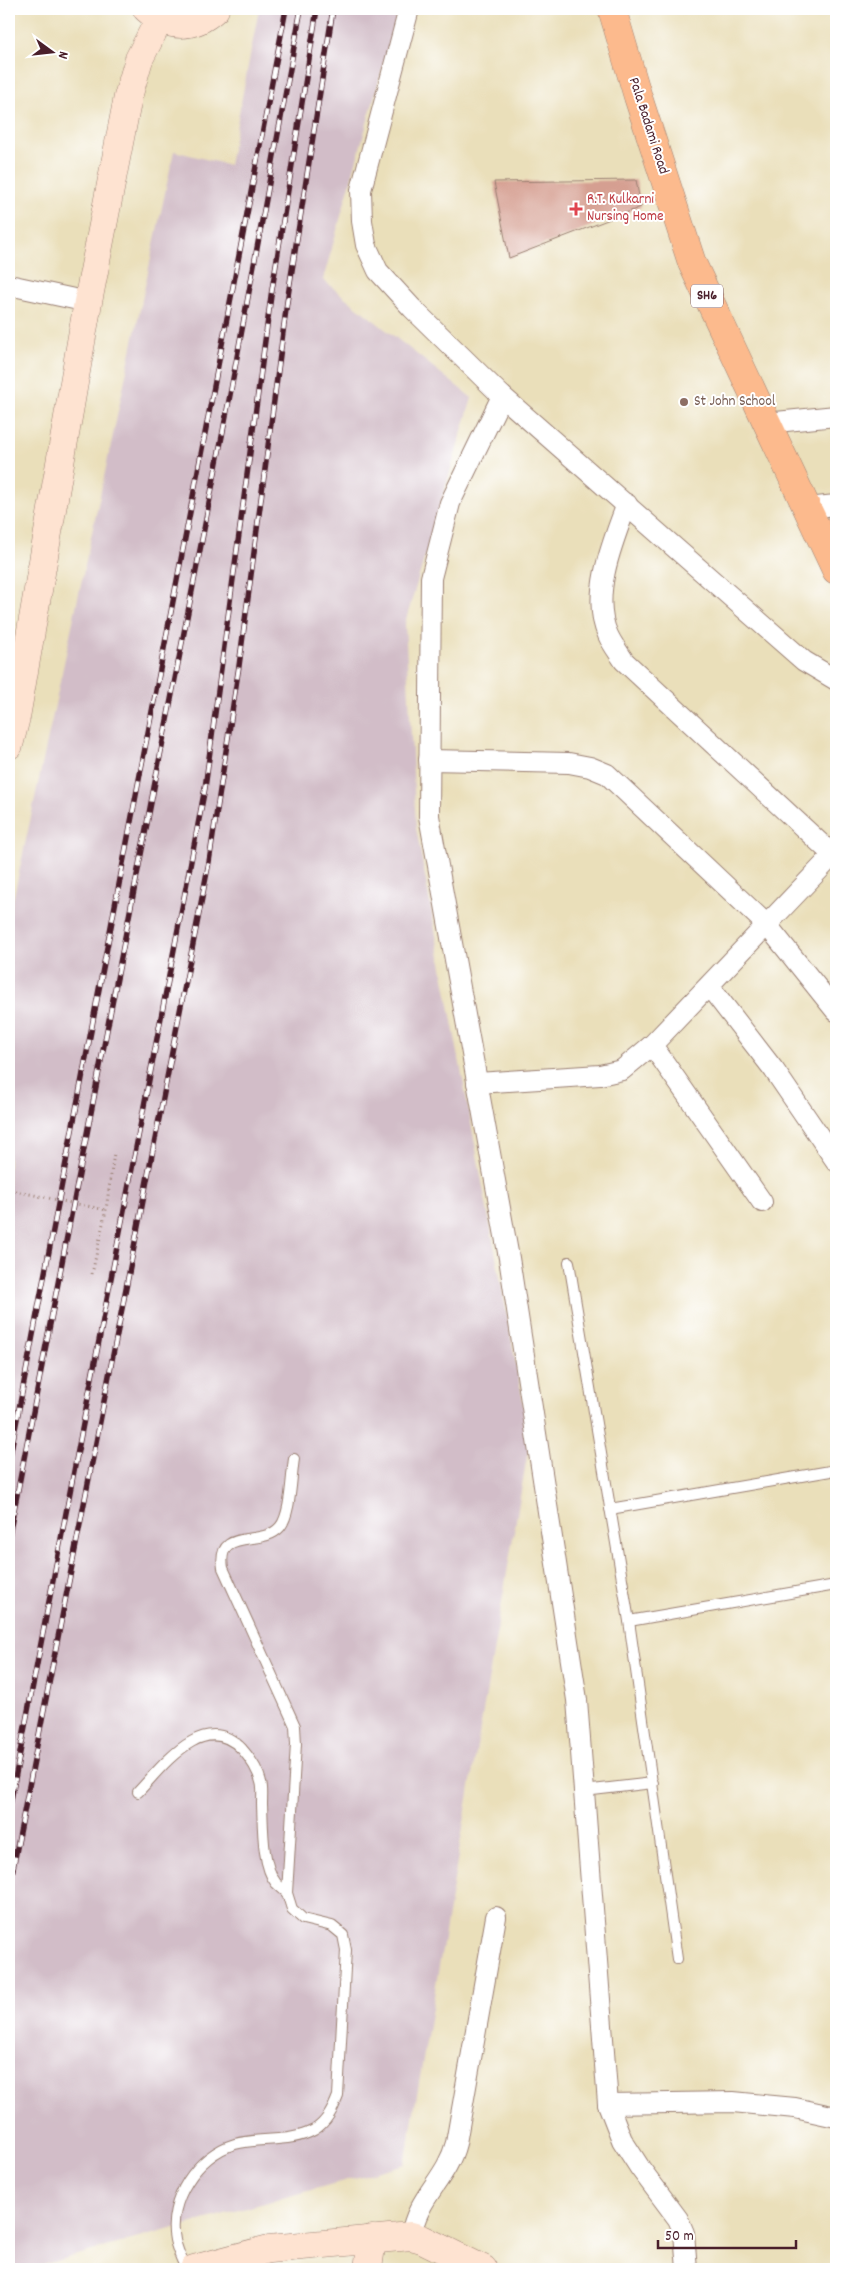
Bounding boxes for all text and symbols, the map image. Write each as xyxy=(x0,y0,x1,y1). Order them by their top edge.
north arrow xyxy=(28,28,78,78)
text: N xyxy=(52,49,73,61)
street label: Pala Badami Road xyxy=(622,75,674,177)
place label: R.T. Kulkarni Nursing Home xyxy=(587,189,664,228)
marker: R.T. Kulkarni Nursing Home xyxy=(569,202,583,216)
road number: SH6 xyxy=(691,284,723,308)
place label: St John School xyxy=(694,391,776,413)
marker: St John School xyxy=(678,396,690,408)
scale bar xyxy=(658,2218,795,2250)
text: 50 m xyxy=(665,2226,694,2248)

